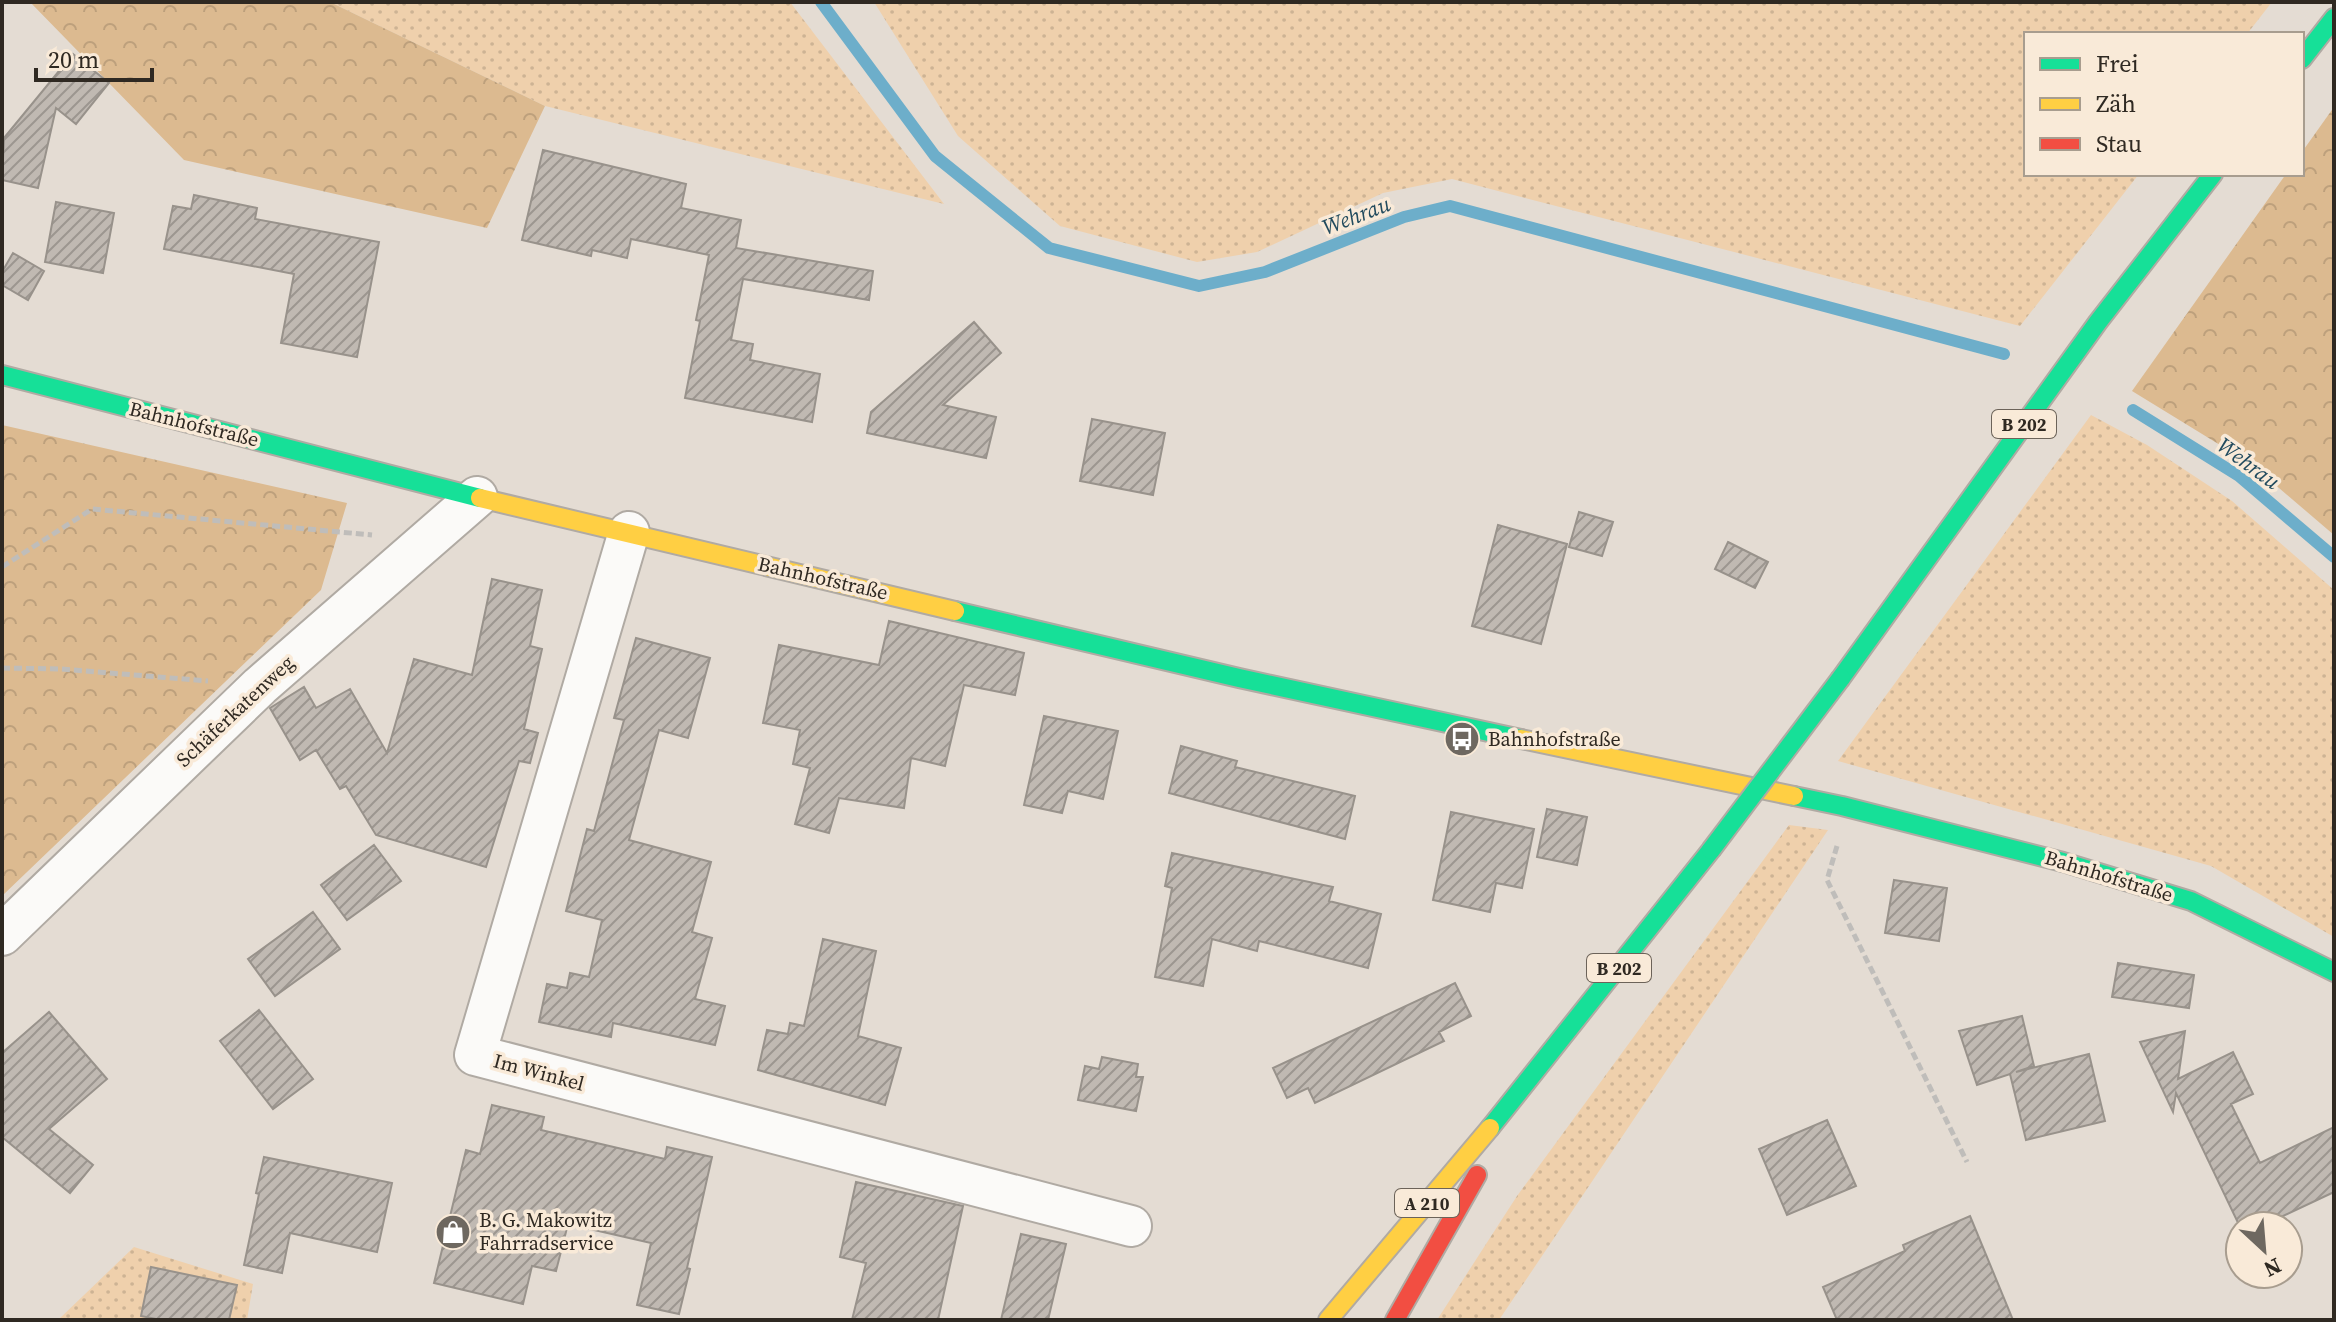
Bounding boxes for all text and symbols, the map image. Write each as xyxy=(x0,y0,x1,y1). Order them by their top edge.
scale bar xyxy=(36,32,152,82)
legend xyxy=(2024,32,2304,176)
text: 20 m xyxy=(48,43,99,76)
text: Frei xyxy=(2096,47,2139,80)
text: Zäh xyxy=(2096,87,2136,120)
text: Stau xyxy=(2096,127,2142,160)
water label: Wehrau xyxy=(1317,188,1395,242)
street label: Bahnhofstraße xyxy=(126,394,262,454)
road number: B 202 xyxy=(1992,410,2056,438)
water label: Wehrau xyxy=(2211,430,2287,496)
street label: Bahnhofstraße xyxy=(755,549,891,607)
street label: Schäferkatenweg xyxy=(170,649,300,773)
bus stop icon: Bahnhofstraße xyxy=(1443,720,1481,758)
place label: Bahnhofstraße xyxy=(1488,725,1621,753)
street label: Bahnhofstraße xyxy=(2041,843,2177,909)
road number: B 202 xyxy=(1587,954,1651,982)
street label: Im Winkel xyxy=(491,1046,588,1098)
road number: A 210 xyxy=(1395,1189,1459,1217)
place label: B. G. Makowitz Fahrradservice xyxy=(479,1206,614,1257)
north arrow xyxy=(2224,1210,2304,1290)
shop icon: B. G. Makowitz Fahrradservice xyxy=(434,1213,472,1251)
text: N xyxy=(2259,1251,2287,1285)

